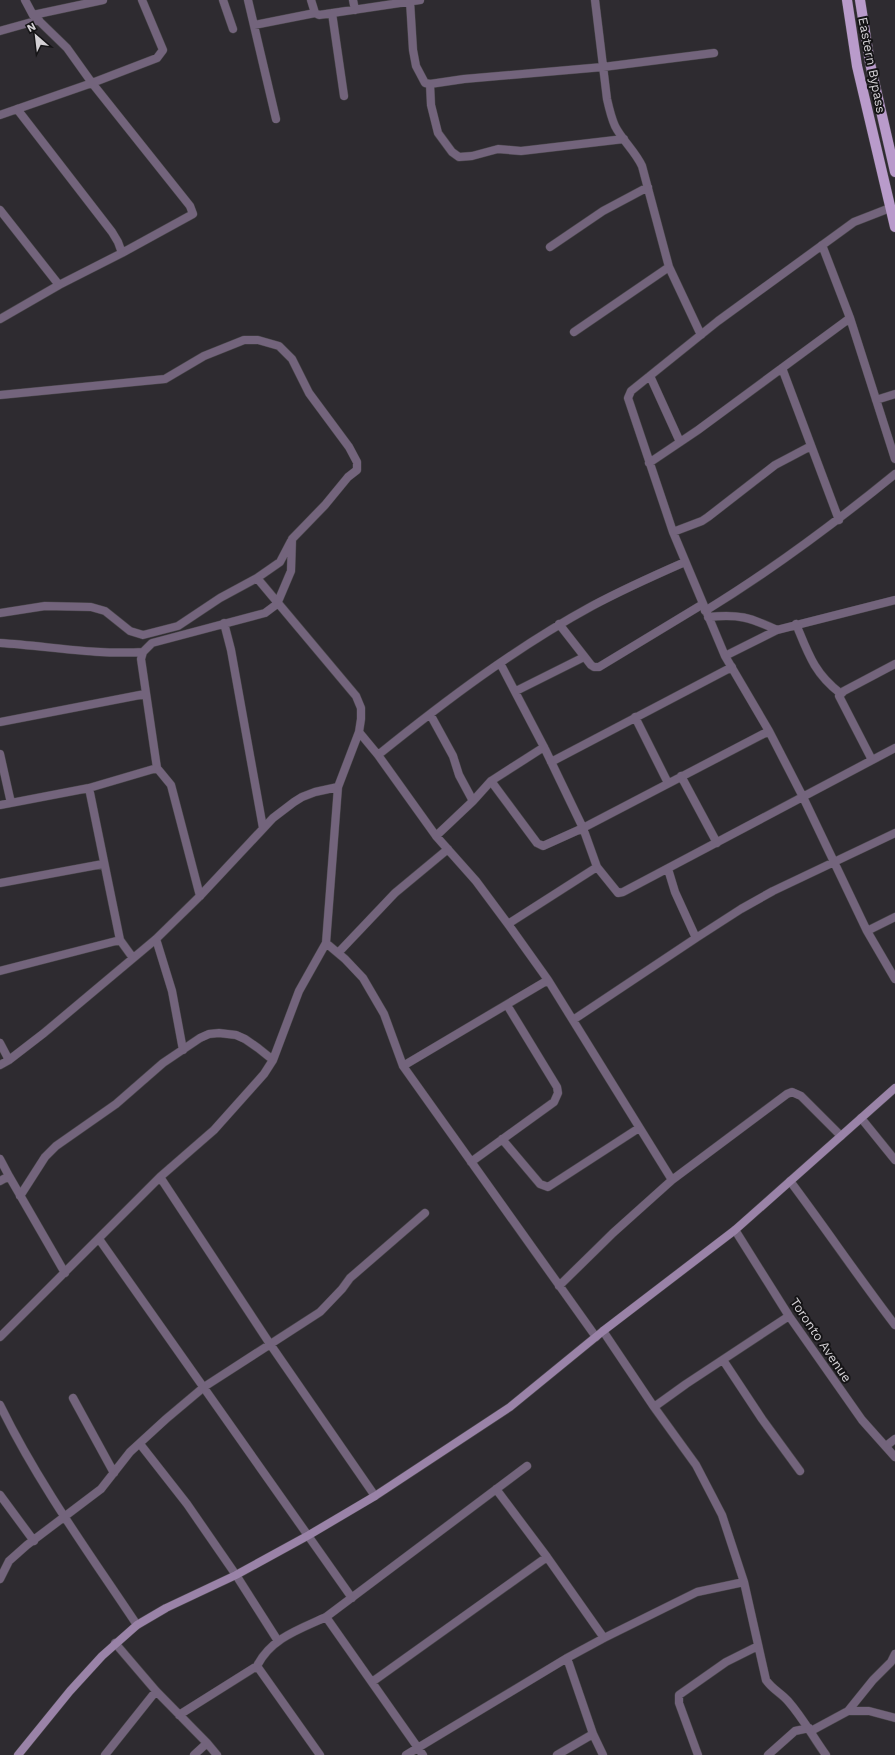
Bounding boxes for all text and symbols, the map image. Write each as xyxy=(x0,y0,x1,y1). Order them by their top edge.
north arrow xyxy=(16,16,56,56)
street label: Eastern Bypass xyxy=(855,16,889,114)
text: N xyxy=(25,20,38,35)
street label: Toronto Avenue xyxy=(787,1295,855,1385)

